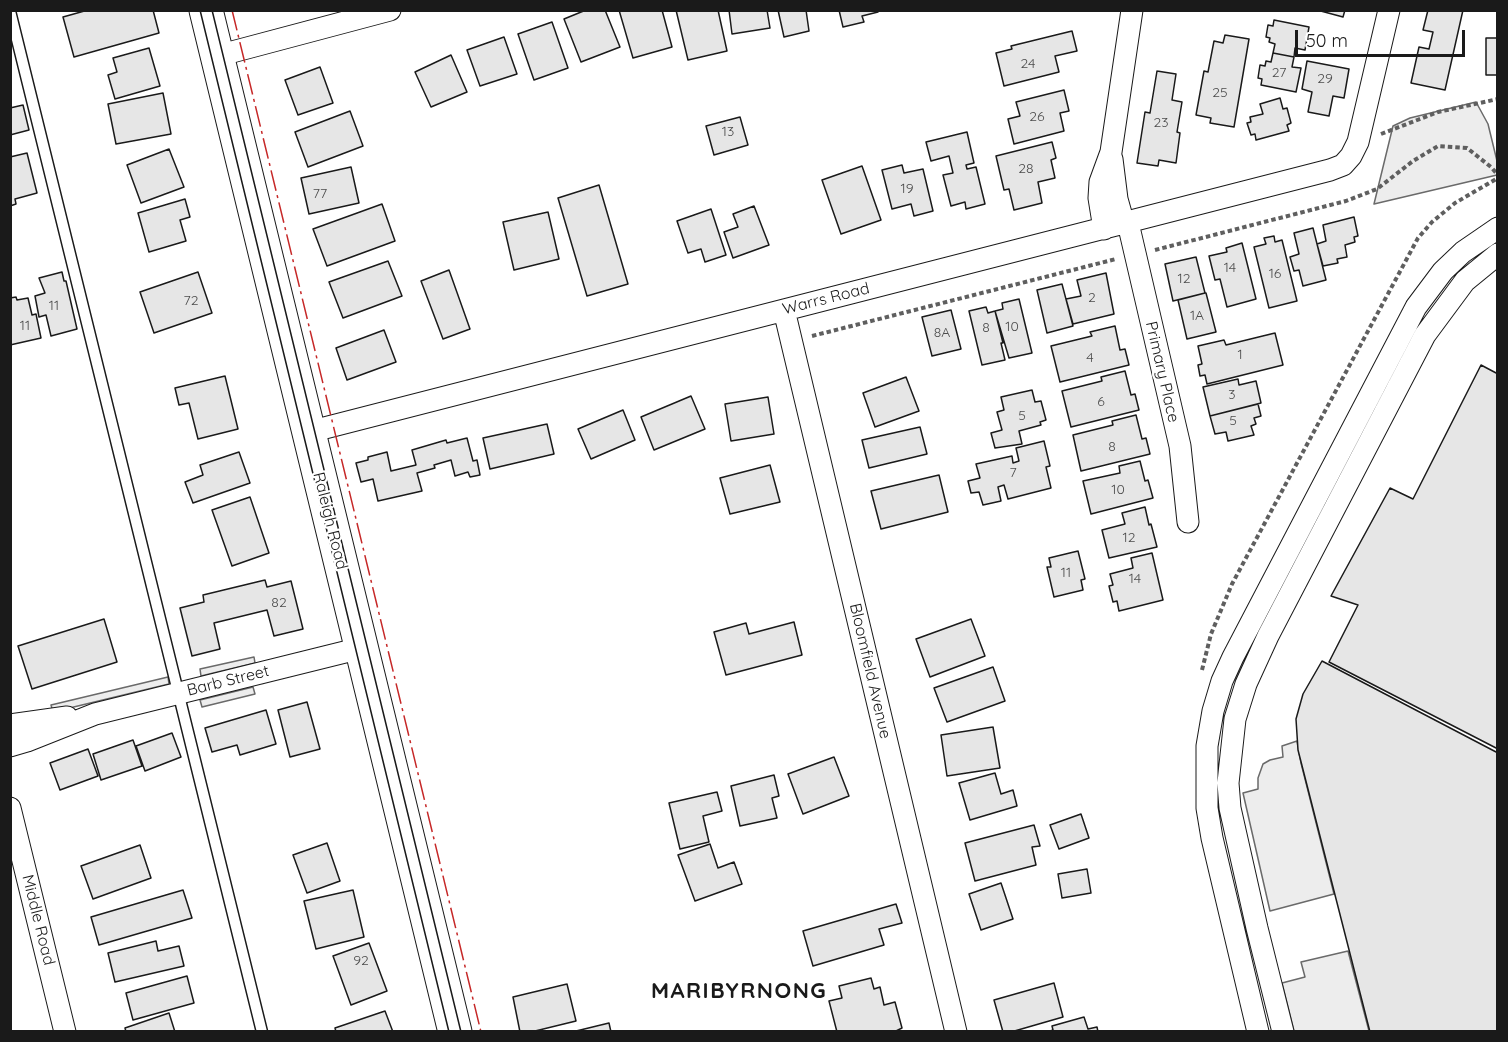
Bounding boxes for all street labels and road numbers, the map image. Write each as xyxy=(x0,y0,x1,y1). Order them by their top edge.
street label: Warrs Road xyxy=(781,279,871,319)
street label: Primary Place xyxy=(1141,320,1183,424)
street label: Raleigh Road xyxy=(309,470,351,572)
street label: Bloomfield Avenue xyxy=(845,601,895,741)
street label: Barb Street xyxy=(185,662,271,700)
street label: Middle Road xyxy=(17,873,59,967)

